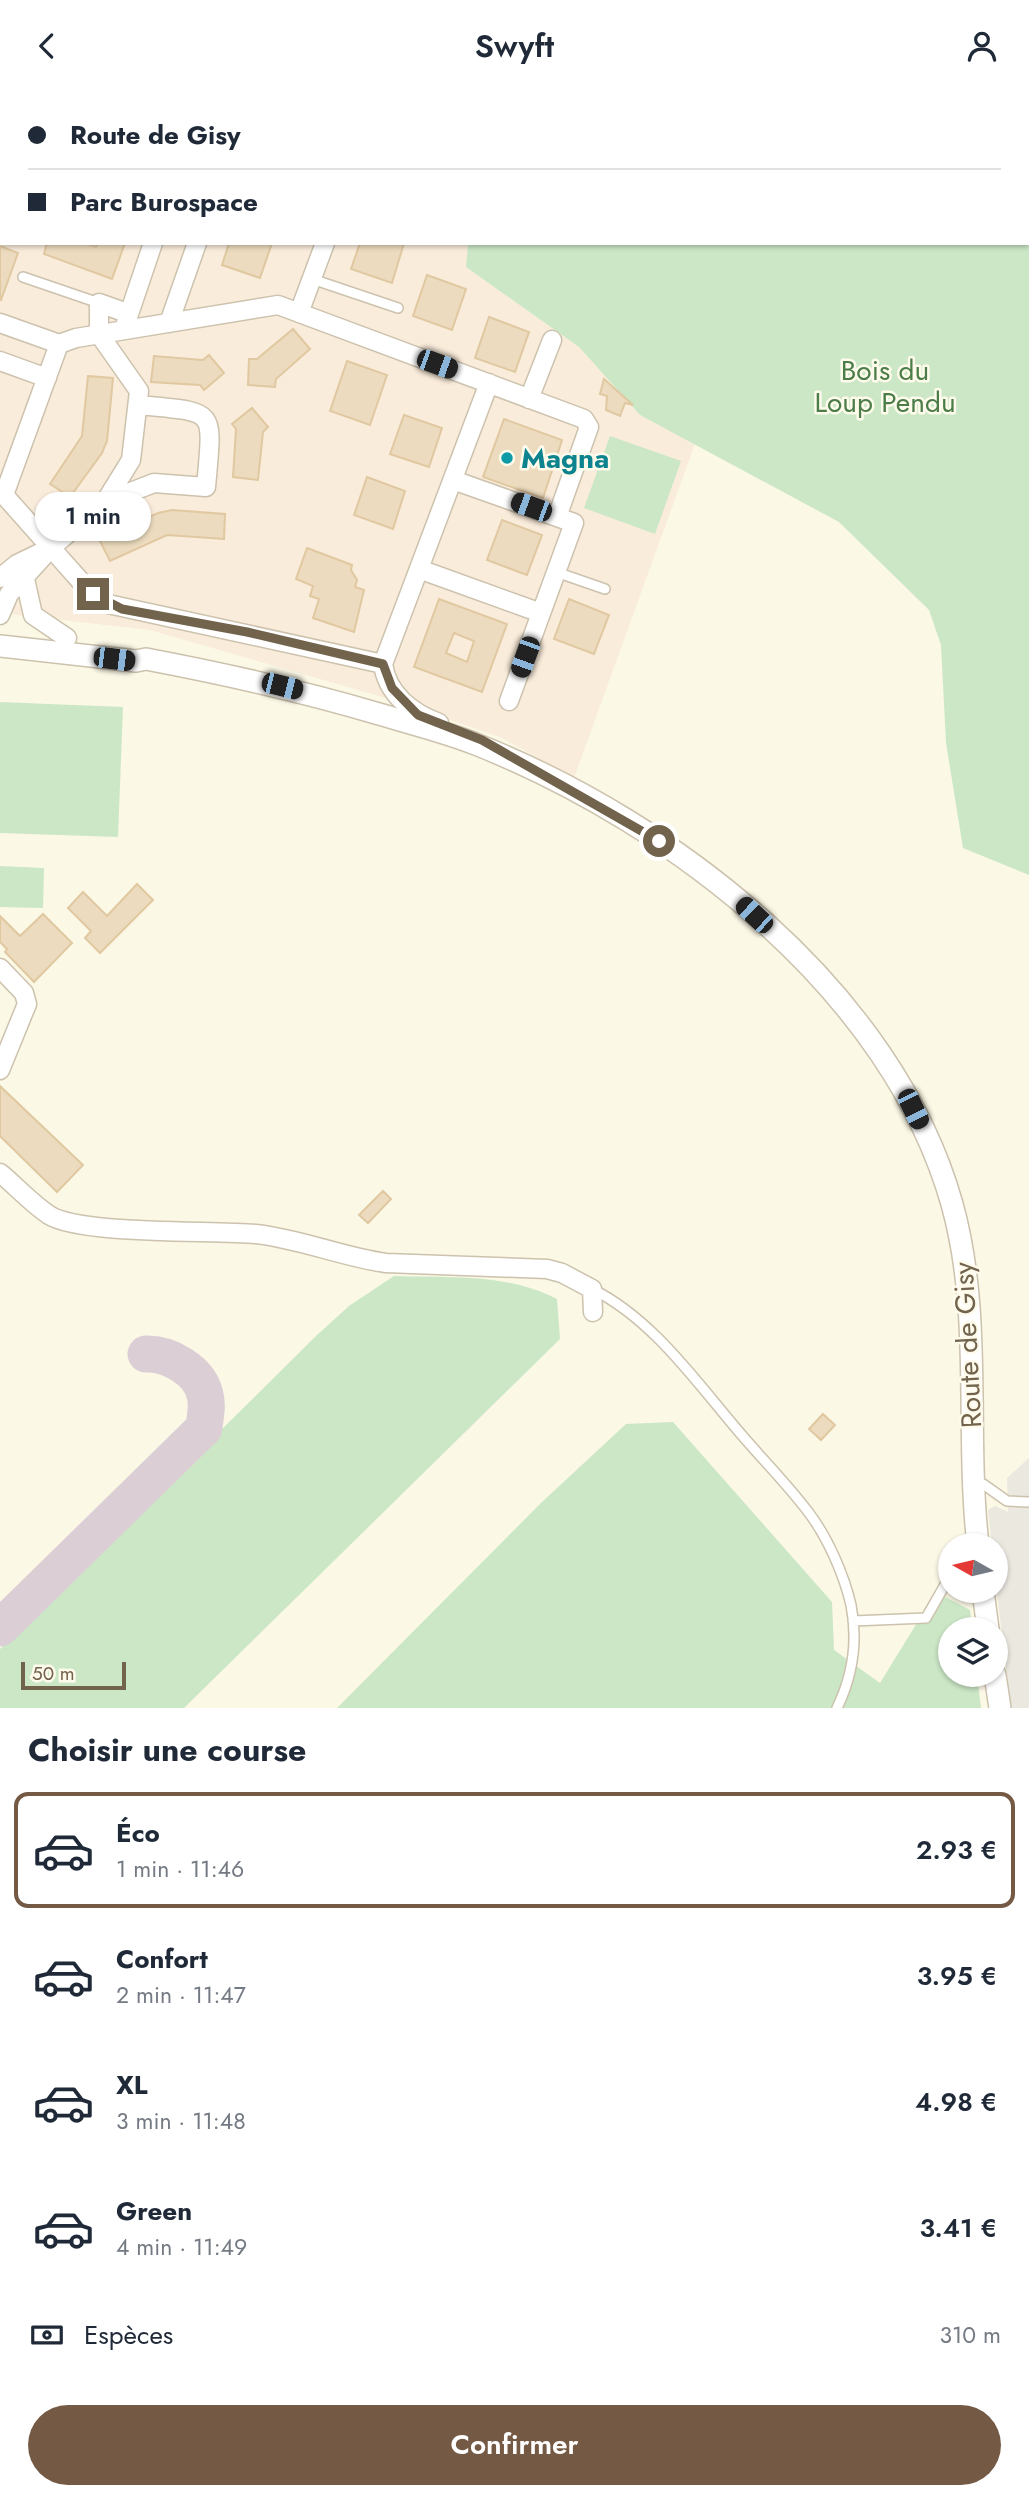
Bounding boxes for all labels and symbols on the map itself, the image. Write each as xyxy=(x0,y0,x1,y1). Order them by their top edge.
car xyxy=(414,347,461,381)
park label: Bois du Loup Pendu xyxy=(814,350,956,423)
place label: Magna xyxy=(521,438,609,479)
marker: Magna xyxy=(499,450,515,466)
car xyxy=(508,490,555,524)
callout: 1 min xyxy=(35,493,151,541)
route end xyxy=(77,578,109,610)
car xyxy=(508,634,543,680)
car xyxy=(92,646,137,672)
car xyxy=(260,671,305,701)
route start xyxy=(643,825,675,857)
car xyxy=(732,893,777,937)
car xyxy=(895,1086,932,1132)
street label: Route de Gisy xyxy=(943,1260,992,1429)
north arrow xyxy=(938,1533,1008,1603)
scale bar xyxy=(21,1659,126,1691)

